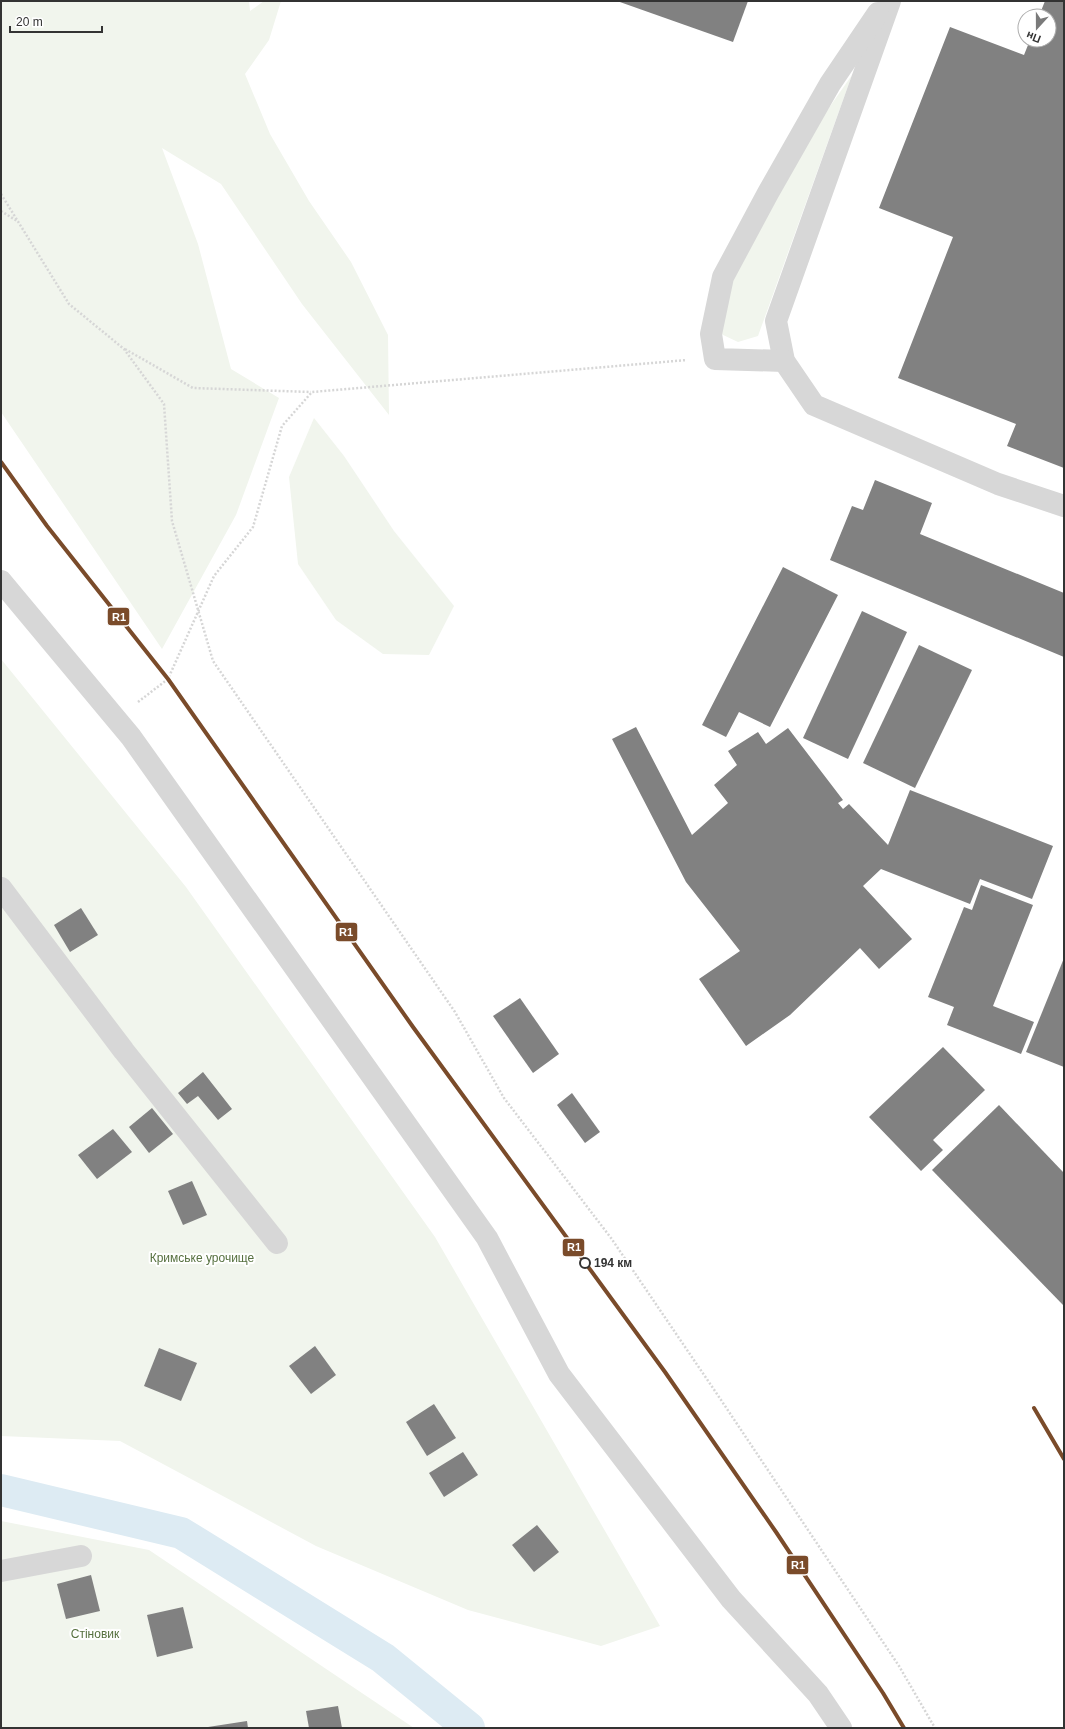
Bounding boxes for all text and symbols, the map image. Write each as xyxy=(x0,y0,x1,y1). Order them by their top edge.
scale bar xyxy=(10,8,102,34)
north arrow xyxy=(1017,8,1057,48)
text: 20 m xyxy=(16,15,43,29)
text: Пн xyxy=(1024,29,1042,46)
line badge: R1 xyxy=(107,607,130,626)
text: R1 xyxy=(112,611,126,623)
line badge: R1 xyxy=(335,922,358,942)
text: R1 xyxy=(339,926,353,938)
line badge: R1 xyxy=(562,1238,585,1257)
text: R1 xyxy=(567,1241,581,1253)
park label: Кримське урочище xyxy=(150,1251,255,1265)
place label: 194 км xyxy=(594,1256,632,1270)
marker: 194 км xyxy=(579,1257,591,1269)
line badge: R1 xyxy=(786,1555,809,1575)
text: R1 xyxy=(791,1559,805,1571)
park label: Стіновик xyxy=(71,1627,120,1641)

